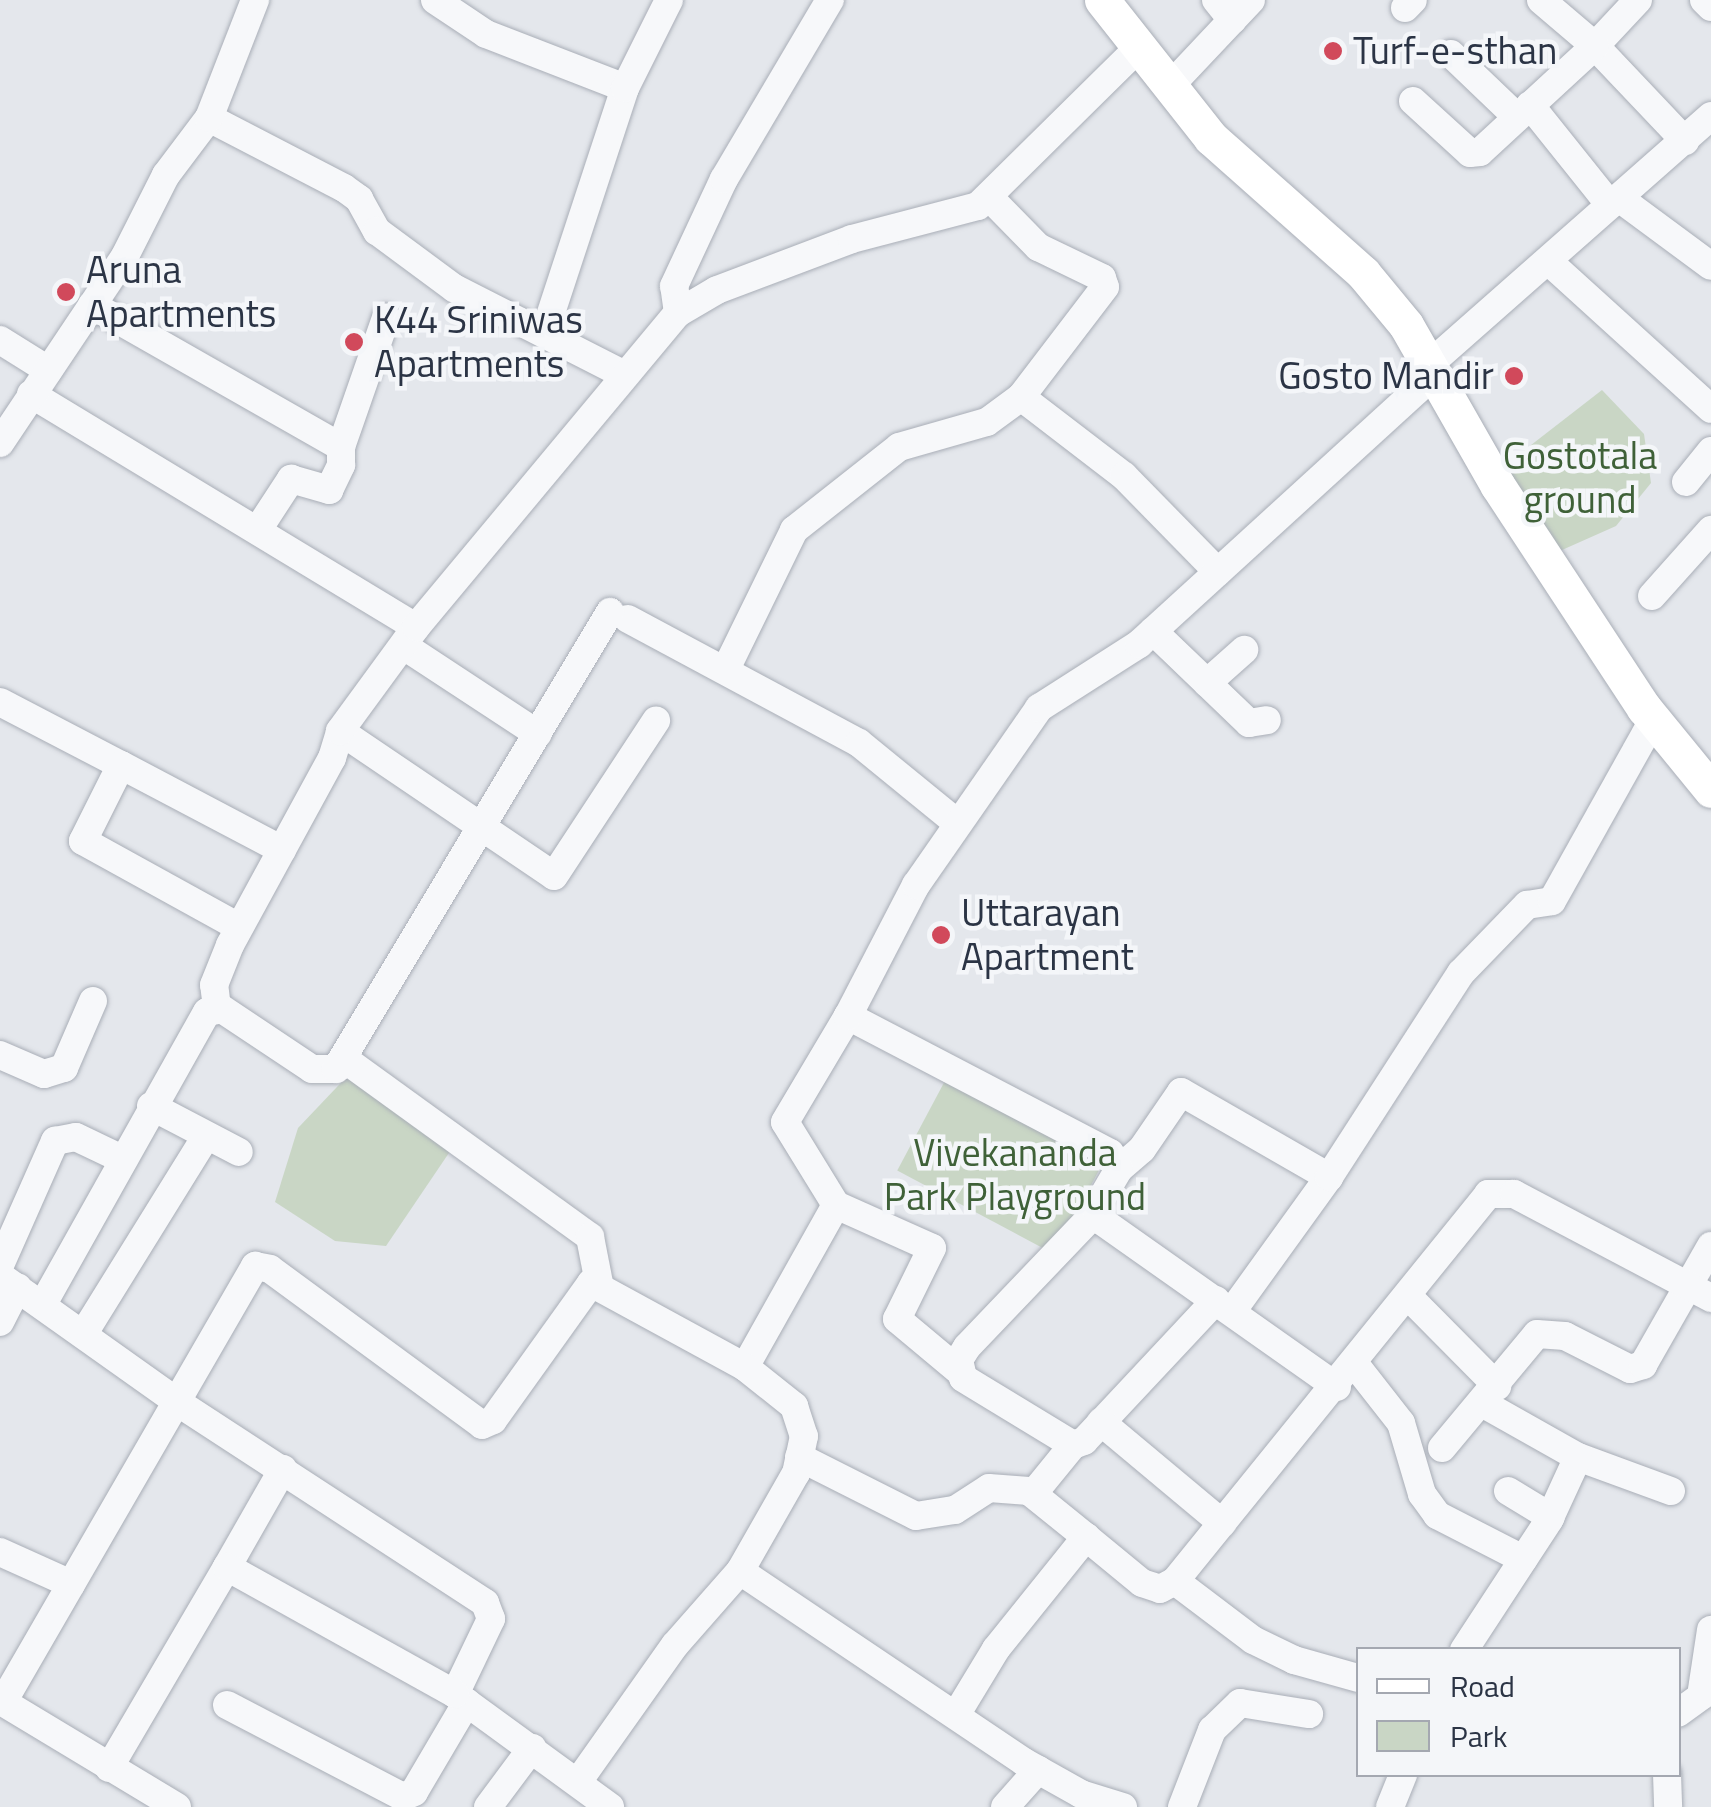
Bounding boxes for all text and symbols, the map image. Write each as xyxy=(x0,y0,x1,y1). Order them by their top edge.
place label: Turf-e-sthan xyxy=(1353,28,1557,74)
marker: Turf-e-sthan xyxy=(1322,40,1344,62)
place label: Aruna Apartments xyxy=(86,247,276,336)
marker: Aruna Apartments xyxy=(55,281,77,303)
place label: K44 Sriniwas Apartments xyxy=(374,297,583,386)
marker: K44 Sriniwas Apartments xyxy=(343,331,365,353)
place label: Gosto Mandir xyxy=(1278,353,1494,399)
marker: Gosto Mandir xyxy=(1503,365,1525,387)
park label: Gostotala ground xyxy=(1503,433,1657,522)
place label: Uttarayan Apartment xyxy=(961,890,1134,979)
marker: Uttarayan Apartment xyxy=(930,924,952,946)
park label: Vivekananda Park Playground xyxy=(884,1130,1146,1220)
legend xyxy=(1356,1647,1681,1777)
text: Road xyxy=(1450,1663,1515,1709)
text: Park xyxy=(1450,1713,1507,1759)

